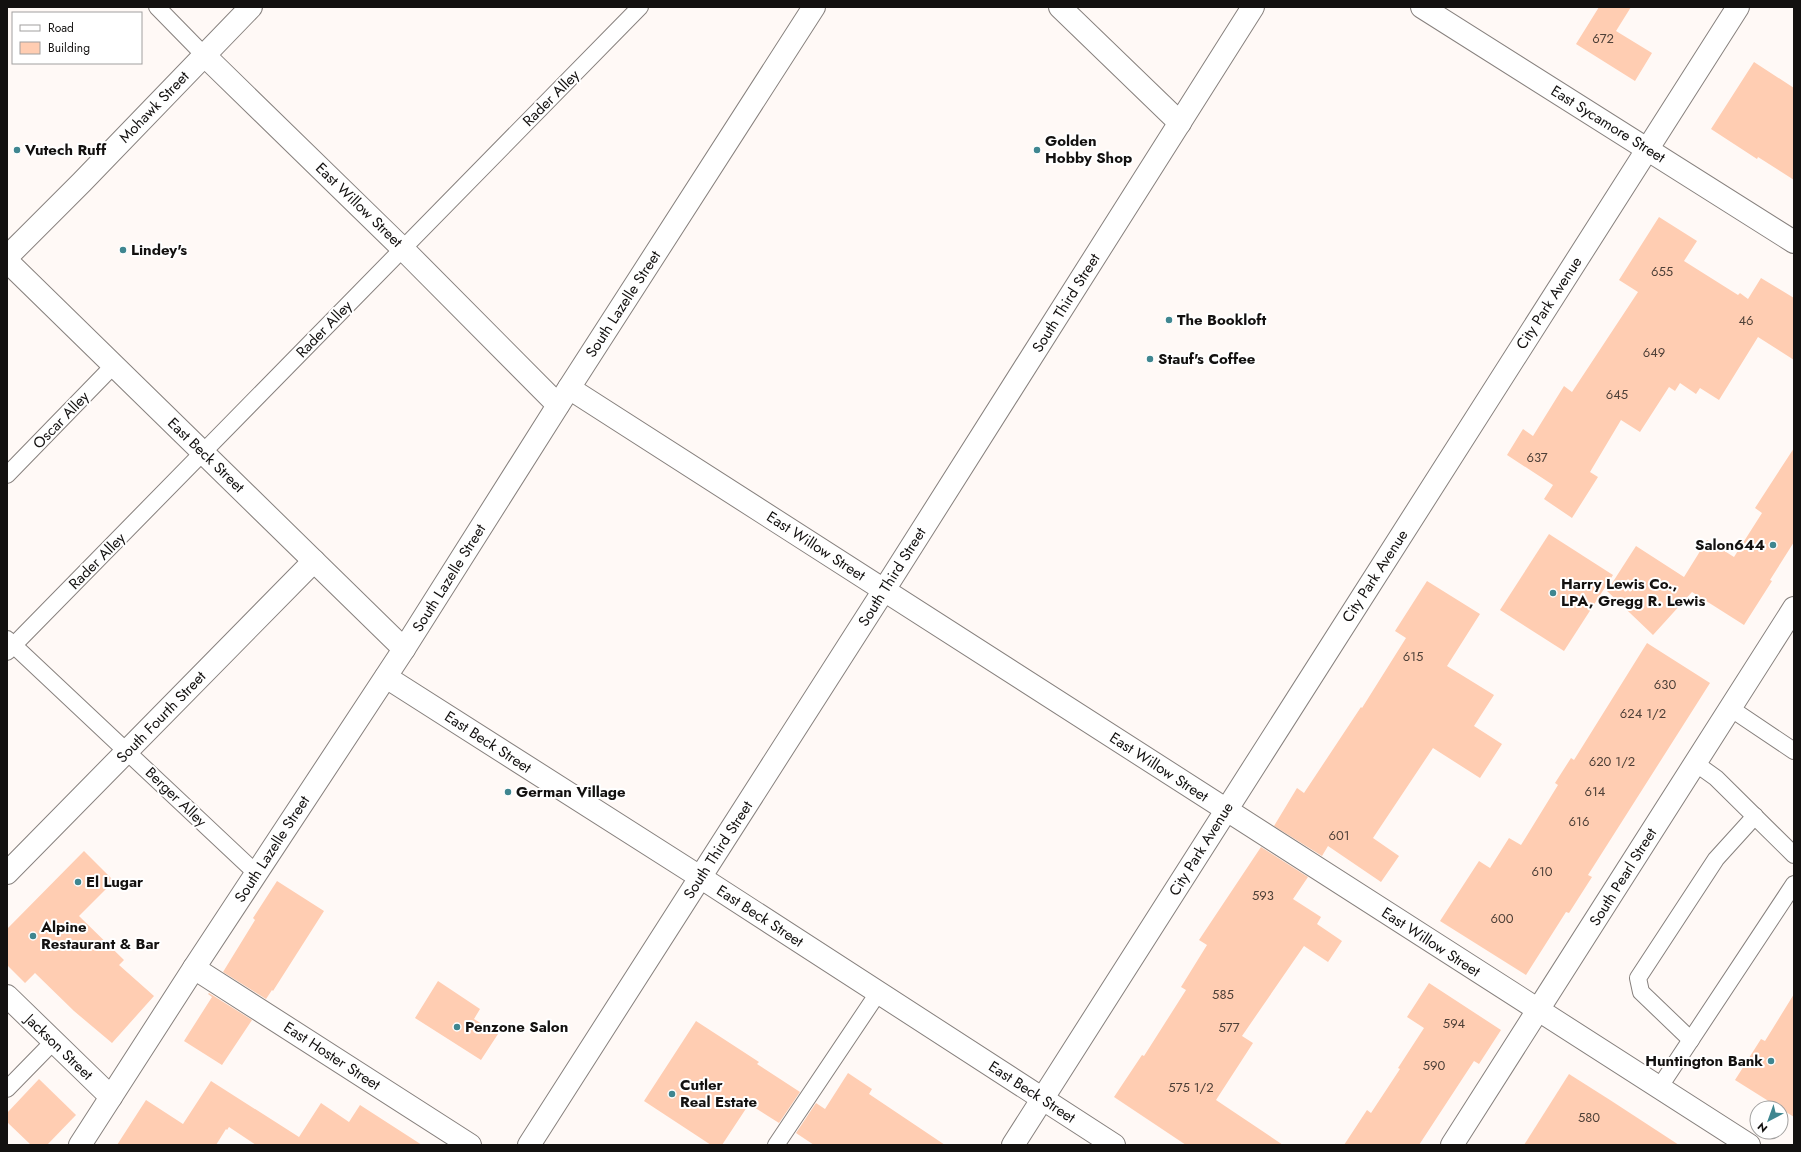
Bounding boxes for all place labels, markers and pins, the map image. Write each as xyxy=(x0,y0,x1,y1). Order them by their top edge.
place label: Golden Hobby Shop xyxy=(1045,130,1132,169)
place label: Vutech Ruff xyxy=(24,139,107,161)
marker: Vutech Ruff xyxy=(12,145,22,155)
marker: Golden Hobby Shop xyxy=(1032,145,1042,155)
place label: Lindey's xyxy=(131,239,187,261)
marker: Lindey's xyxy=(118,245,128,255)
place label: The Bookloft xyxy=(1177,309,1266,331)
marker: The Bookloft xyxy=(1164,315,1174,325)
place label: Stauf's Coffee xyxy=(1158,348,1256,370)
marker: Stauf's Coffee xyxy=(1145,354,1155,364)
place label: Salon644 xyxy=(1695,534,1765,556)
marker: Salon644 xyxy=(1768,540,1778,550)
place label: Harry Lewis Co., LPA, Gregg R. Lewis xyxy=(1561,573,1705,612)
marker: Harry Lewis Co., LPA, Gregg R. Lewis xyxy=(1548,588,1558,598)
place label: German Village xyxy=(516,781,626,803)
marker: German Village xyxy=(503,787,513,797)
place label: El Lugar xyxy=(86,871,144,893)
marker: El Lugar xyxy=(73,877,83,887)
place label: Alpine Restaurant & Bar xyxy=(40,916,161,955)
marker: Alpine Restaurant & Bar xyxy=(28,931,38,941)
place label: Penzone Salon xyxy=(465,1016,568,1038)
marker: Penzone Salon xyxy=(452,1022,462,1032)
place label: Huntington Bank xyxy=(1645,1050,1763,1072)
marker: Huntington Bank xyxy=(1766,1056,1776,1066)
place label: Cutler Real Estate xyxy=(680,1074,757,1113)
marker: Cutler Real Estate xyxy=(667,1089,677,1099)

